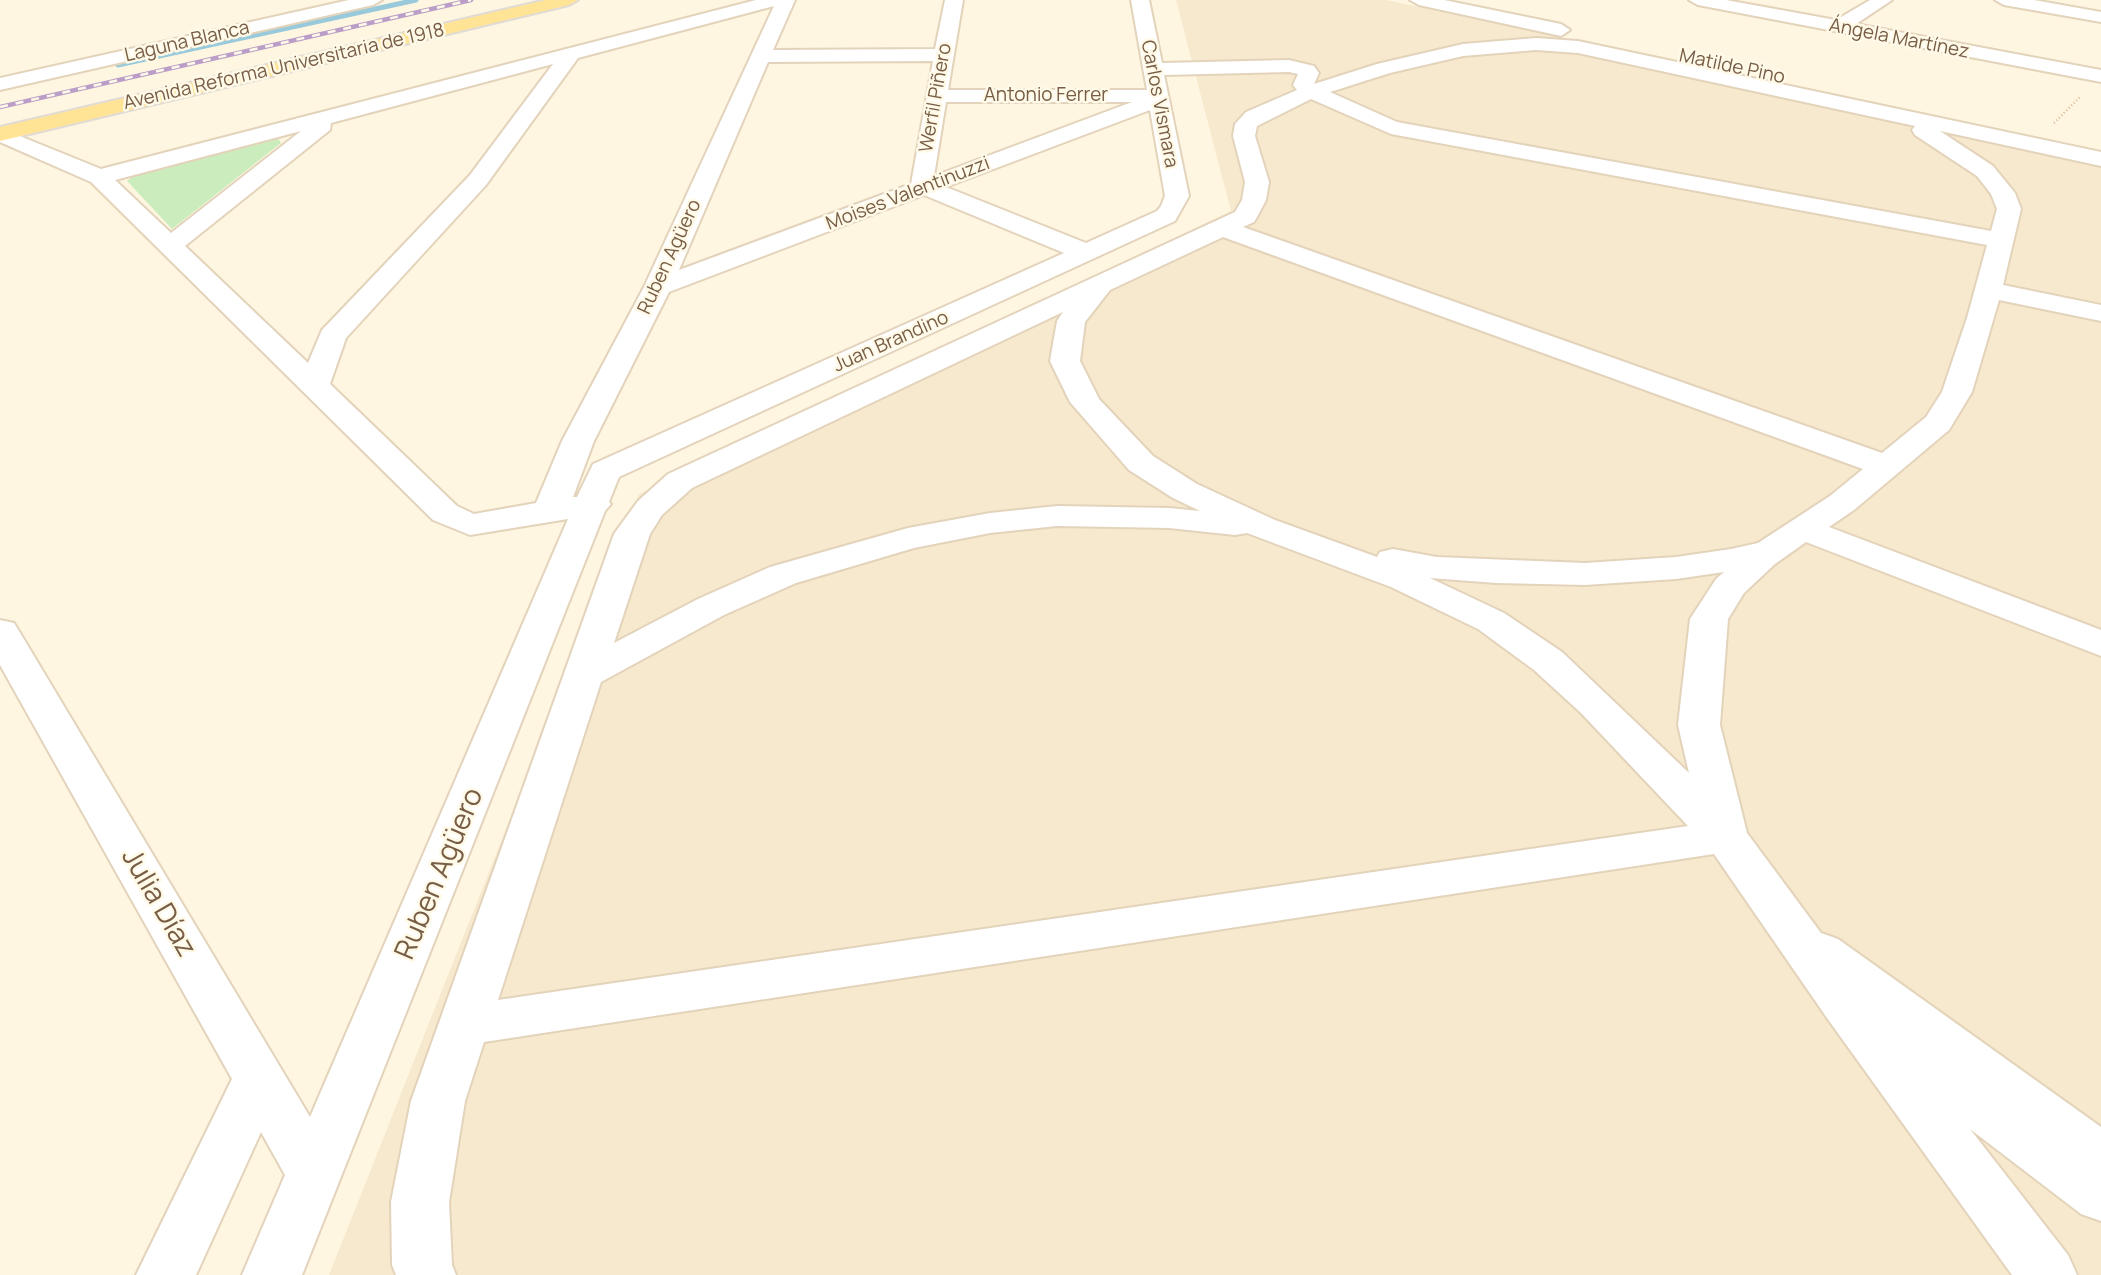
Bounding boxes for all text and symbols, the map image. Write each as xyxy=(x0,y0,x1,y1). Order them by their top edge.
street label: Ángela Martínez xyxy=(1827,14,1971,64)
street label: Laguna Blanca xyxy=(122,17,252,67)
street label: Avenida Reforma Universitaria de 1918 xyxy=(121,19,447,115)
street label: Carlos Vismara xyxy=(1135,38,1183,170)
street label: Werfil Piñero xyxy=(915,42,957,154)
street label: Matilde Pino xyxy=(1677,45,1787,89)
street label: Antonio Ferrer xyxy=(984,85,1108,107)
street label: Moises Valentinuzzi xyxy=(823,152,993,236)
street label: Ruben Agüero xyxy=(633,196,707,318)
street label: Juan Brandino xyxy=(830,306,952,378)
street label: Ruben Agüero xyxy=(389,783,491,965)
street label: Julia Díaz xyxy=(114,843,202,963)

